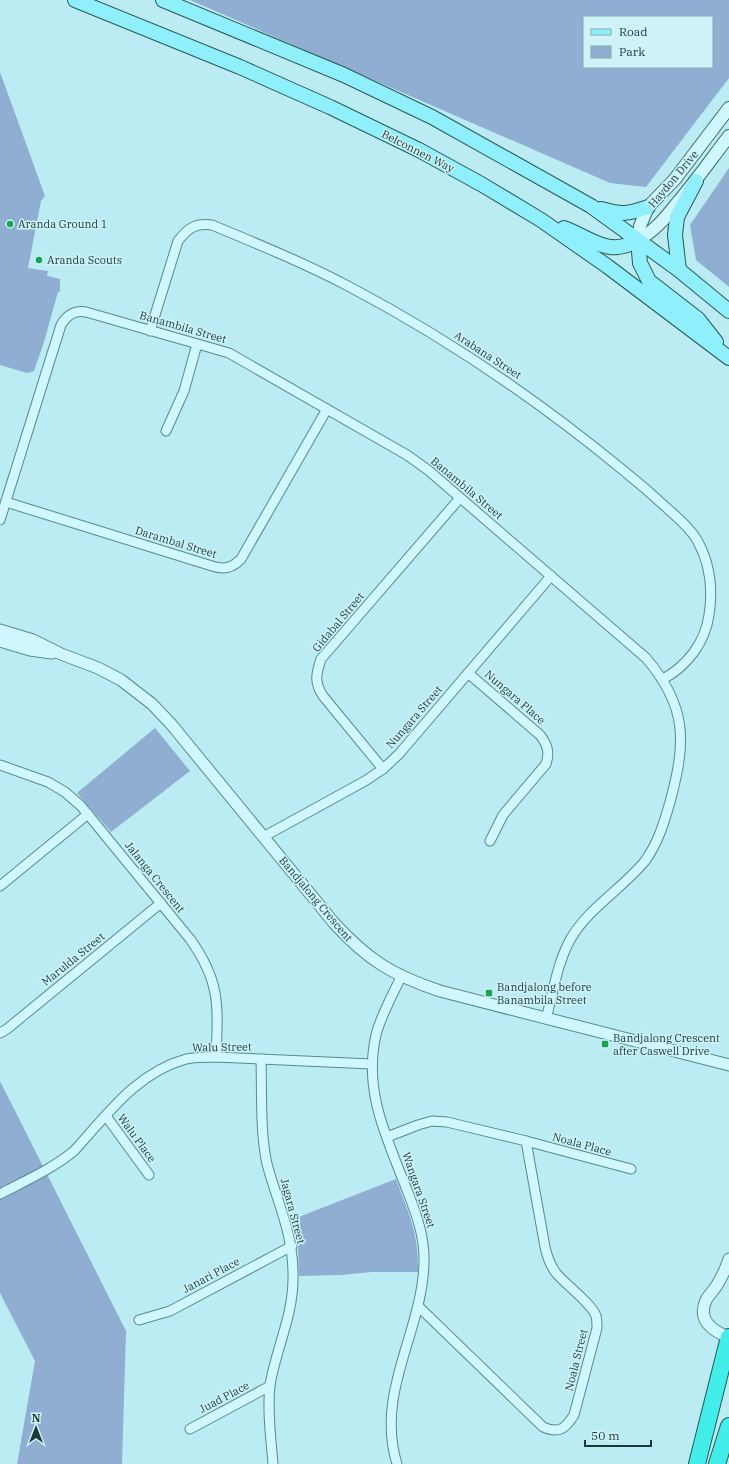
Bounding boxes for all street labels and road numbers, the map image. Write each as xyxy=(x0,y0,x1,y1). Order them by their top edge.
street label: Belconnen Way xyxy=(379,127,457,175)
street label: Haydon Drive xyxy=(645,147,701,211)
street label: Banambila Street xyxy=(138,308,228,346)
street label: Arabana Street xyxy=(452,328,524,382)
street label: Banambila Street xyxy=(428,454,506,522)
street label: Darambal Street xyxy=(134,523,219,561)
street label: Gidabal Street xyxy=(309,589,367,655)
street label: Nungara Place xyxy=(482,667,548,727)
street label: Nungara Street xyxy=(383,683,445,751)
street label: Jalanga Crescent xyxy=(122,839,188,915)
street label: Bandjalong Crescent xyxy=(276,854,356,945)
street label: Marulda Street xyxy=(39,929,107,989)
street label: Walu Street xyxy=(192,1039,252,1055)
street label: Walu Place xyxy=(115,1111,159,1165)
street label: Noala Place xyxy=(551,1129,613,1159)
street label: Wangara Street xyxy=(399,1150,439,1230)
street label: Jagara Street xyxy=(278,1177,308,1245)
street label: Janari Place xyxy=(180,1254,242,1296)
street label: Noala Street xyxy=(562,1327,591,1393)
street label: Juad Place xyxy=(197,1378,252,1416)

